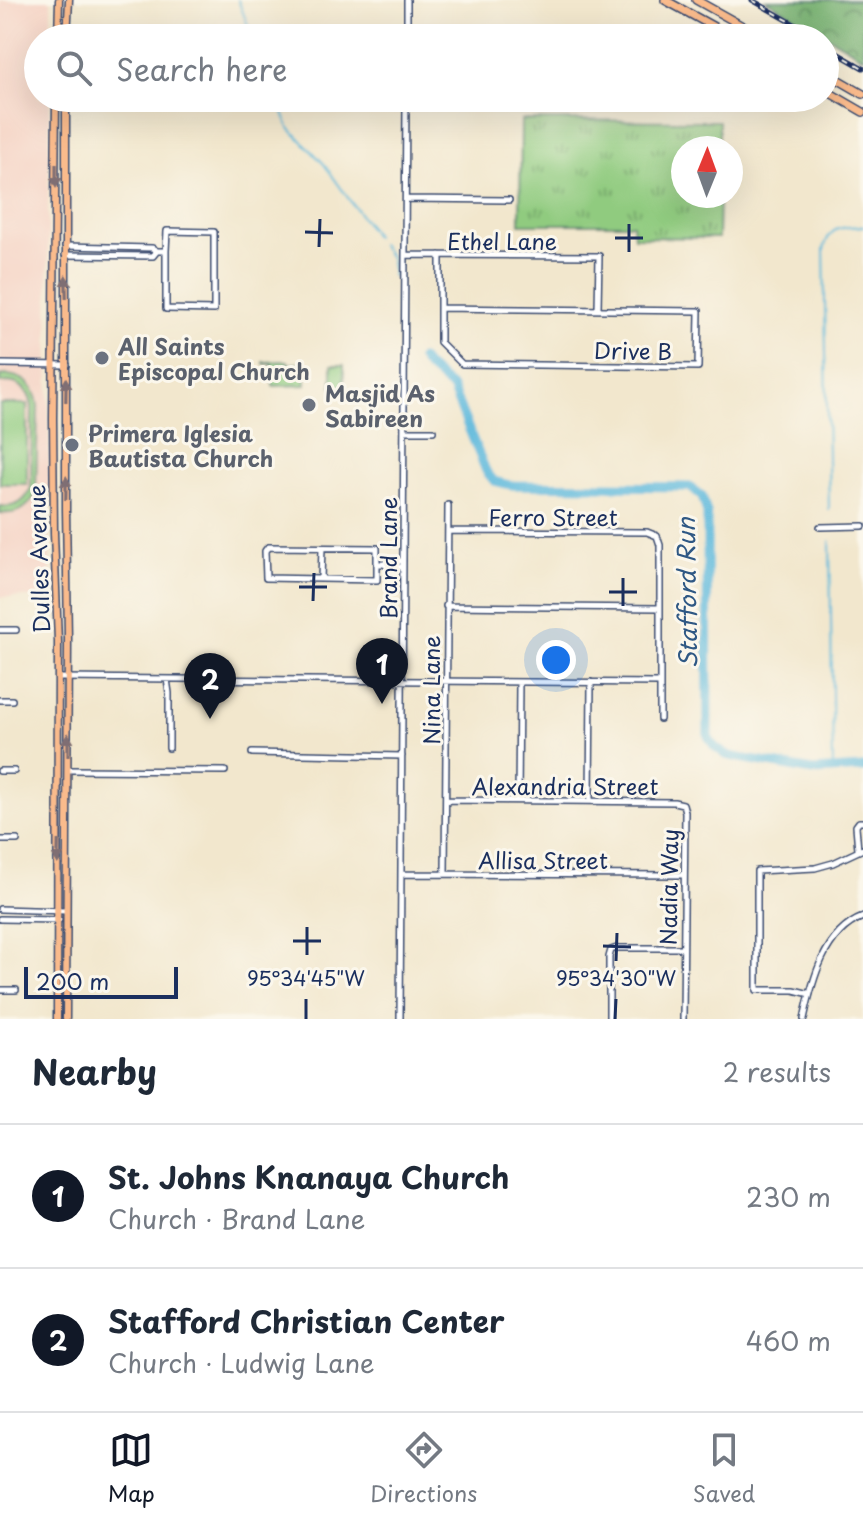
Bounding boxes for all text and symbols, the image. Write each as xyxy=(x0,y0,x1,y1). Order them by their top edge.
search box xyxy=(24,24,839,112)
icon: search xyxy=(52,46,96,90)
text: Search here xyxy=(116,46,288,91)
north arrow xyxy=(671,136,743,208)
one-way arrow xyxy=(50,164,62,189)
street label: Ethel Lane xyxy=(447,224,557,257)
one-way arrow xyxy=(60,274,72,299)
place label: All Saints Episcopal Church xyxy=(117,329,310,387)
street label: Drive B xyxy=(594,333,672,367)
marker: All Saints Episcopal Church xyxy=(93,349,111,367)
place label: Masjid As Sabireen xyxy=(325,376,435,434)
one-way arrow xyxy=(60,377,73,402)
marker: Masjid As Sabireen xyxy=(300,396,318,414)
place label: Primera Iglesia Bautista Church xyxy=(88,416,273,474)
marker: Primera Iglesia Bautista Church xyxy=(63,436,81,454)
one-way arrow xyxy=(60,475,72,500)
street label: Dulles Avenue xyxy=(19,484,57,634)
street label: Brand Lane xyxy=(371,497,404,619)
street label: Ferro Street xyxy=(488,500,618,533)
water label: Stafford Run xyxy=(667,516,705,669)
street label: Nina Lane xyxy=(414,635,447,745)
pin: 1 xyxy=(356,638,408,704)
your location xyxy=(536,640,576,680)
pin: 2 xyxy=(184,653,236,719)
one-way arrow xyxy=(62,732,74,757)
street label: Alexandria Street xyxy=(471,769,659,802)
street label: Nadia Way xyxy=(650,828,686,946)
one-way arrow xyxy=(51,840,64,865)
street label: Allisa Street xyxy=(478,843,608,876)
scale bar xyxy=(24,963,178,999)
text: 95°34'45"W xyxy=(247,963,365,993)
text: 95°34'30"W xyxy=(556,963,677,993)
text: 200 m xyxy=(36,964,109,997)
text: Nearby xyxy=(32,1045,157,1097)
text: 2 results xyxy=(723,1052,831,1091)
text: St. Johns Knanaya Church xyxy=(108,1154,509,1199)
text: 1 xyxy=(52,1177,64,1216)
text: 230 m xyxy=(746,1177,831,1216)
text: Church · Brand Lane xyxy=(108,1199,365,1238)
text: Stafford Christian Center xyxy=(108,1298,505,1343)
text: 2 xyxy=(49,1321,67,1360)
text: 460 m xyxy=(746,1321,831,1360)
text: Church · Ludwig Lane xyxy=(108,1343,375,1382)
tab: Map xyxy=(108,1428,155,1509)
tab: Directions xyxy=(370,1428,477,1509)
tab: Saved xyxy=(693,1428,755,1509)

